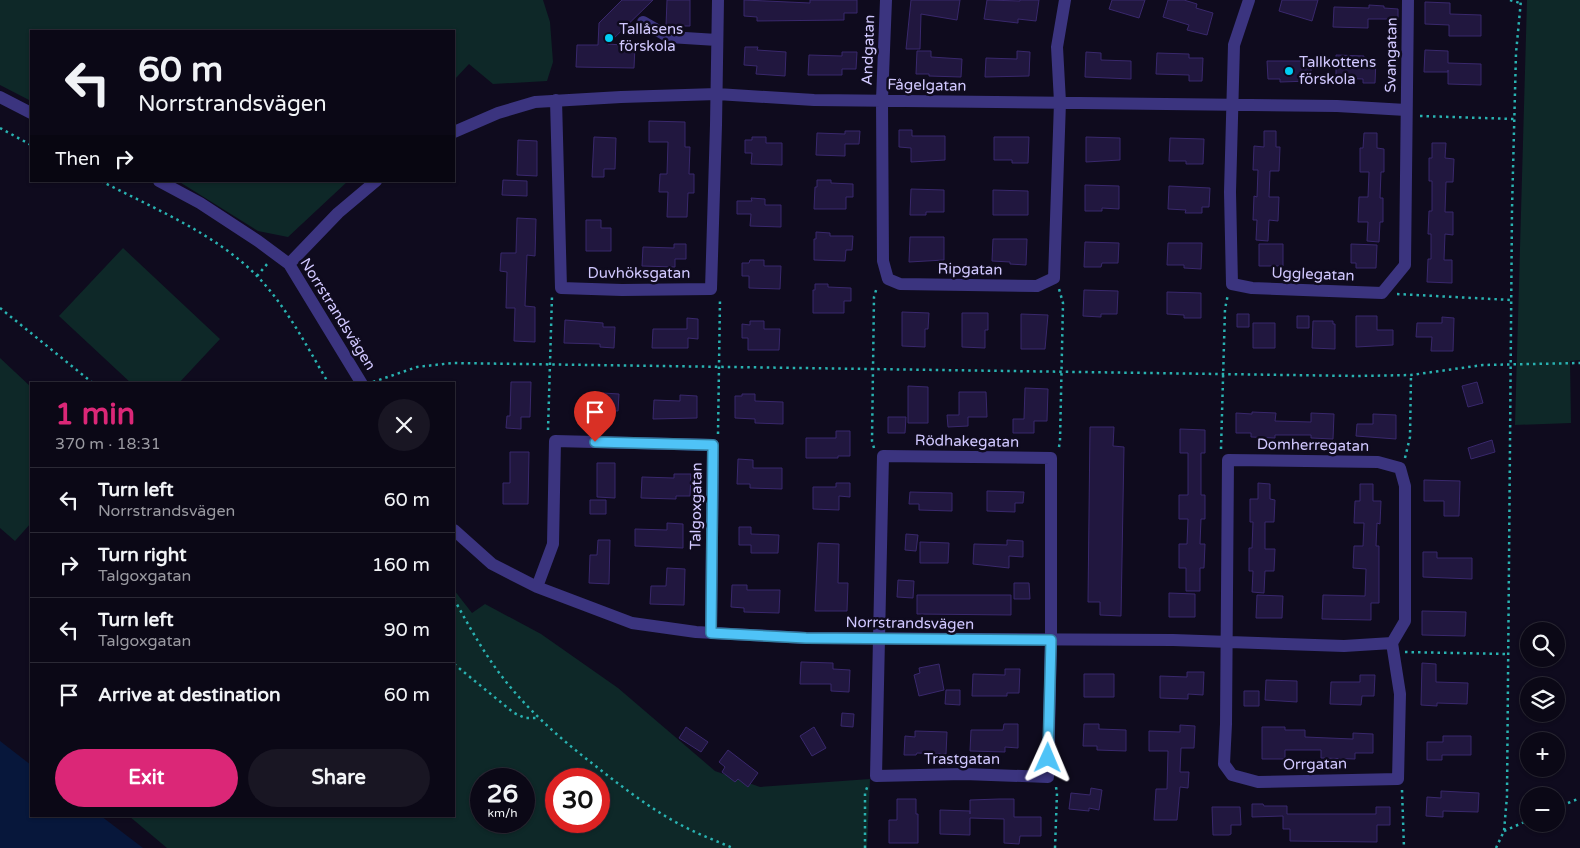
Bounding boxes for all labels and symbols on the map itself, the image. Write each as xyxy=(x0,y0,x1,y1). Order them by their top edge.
street label: Andgatan xyxy=(858,14,878,86)
street label: Svangatan xyxy=(1381,17,1401,93)
place label: Tallåsens förskola xyxy=(619,20,683,55)
marker: Tallåsens förskola xyxy=(603,32,615,44)
place label: Tallkottens förskola xyxy=(1299,53,1376,88)
marker: Tallkottens förskola xyxy=(1283,65,1295,77)
street label: Fågelgatan xyxy=(887,75,967,95)
street label: Norrstrandsvägen xyxy=(296,255,380,373)
street label: Ripgatan xyxy=(937,259,1003,279)
street label: Duvhöksgatan xyxy=(588,264,690,282)
street label: Ugglegatan xyxy=(1271,264,1355,284)
pin xyxy=(574,391,616,442)
street label: Rödhakegatan xyxy=(915,431,1019,451)
street label: Domherregatan xyxy=(1257,435,1369,455)
street label: Talgoxgatan xyxy=(686,462,706,550)
street label: Norrstrandsvägen xyxy=(846,613,974,633)
position arrow xyxy=(1021,731,1073,783)
street label: Trastgatan xyxy=(924,750,1000,768)
street label: Orrgatan xyxy=(1283,754,1347,774)
speed limit sign: 30 xyxy=(545,768,610,833)

